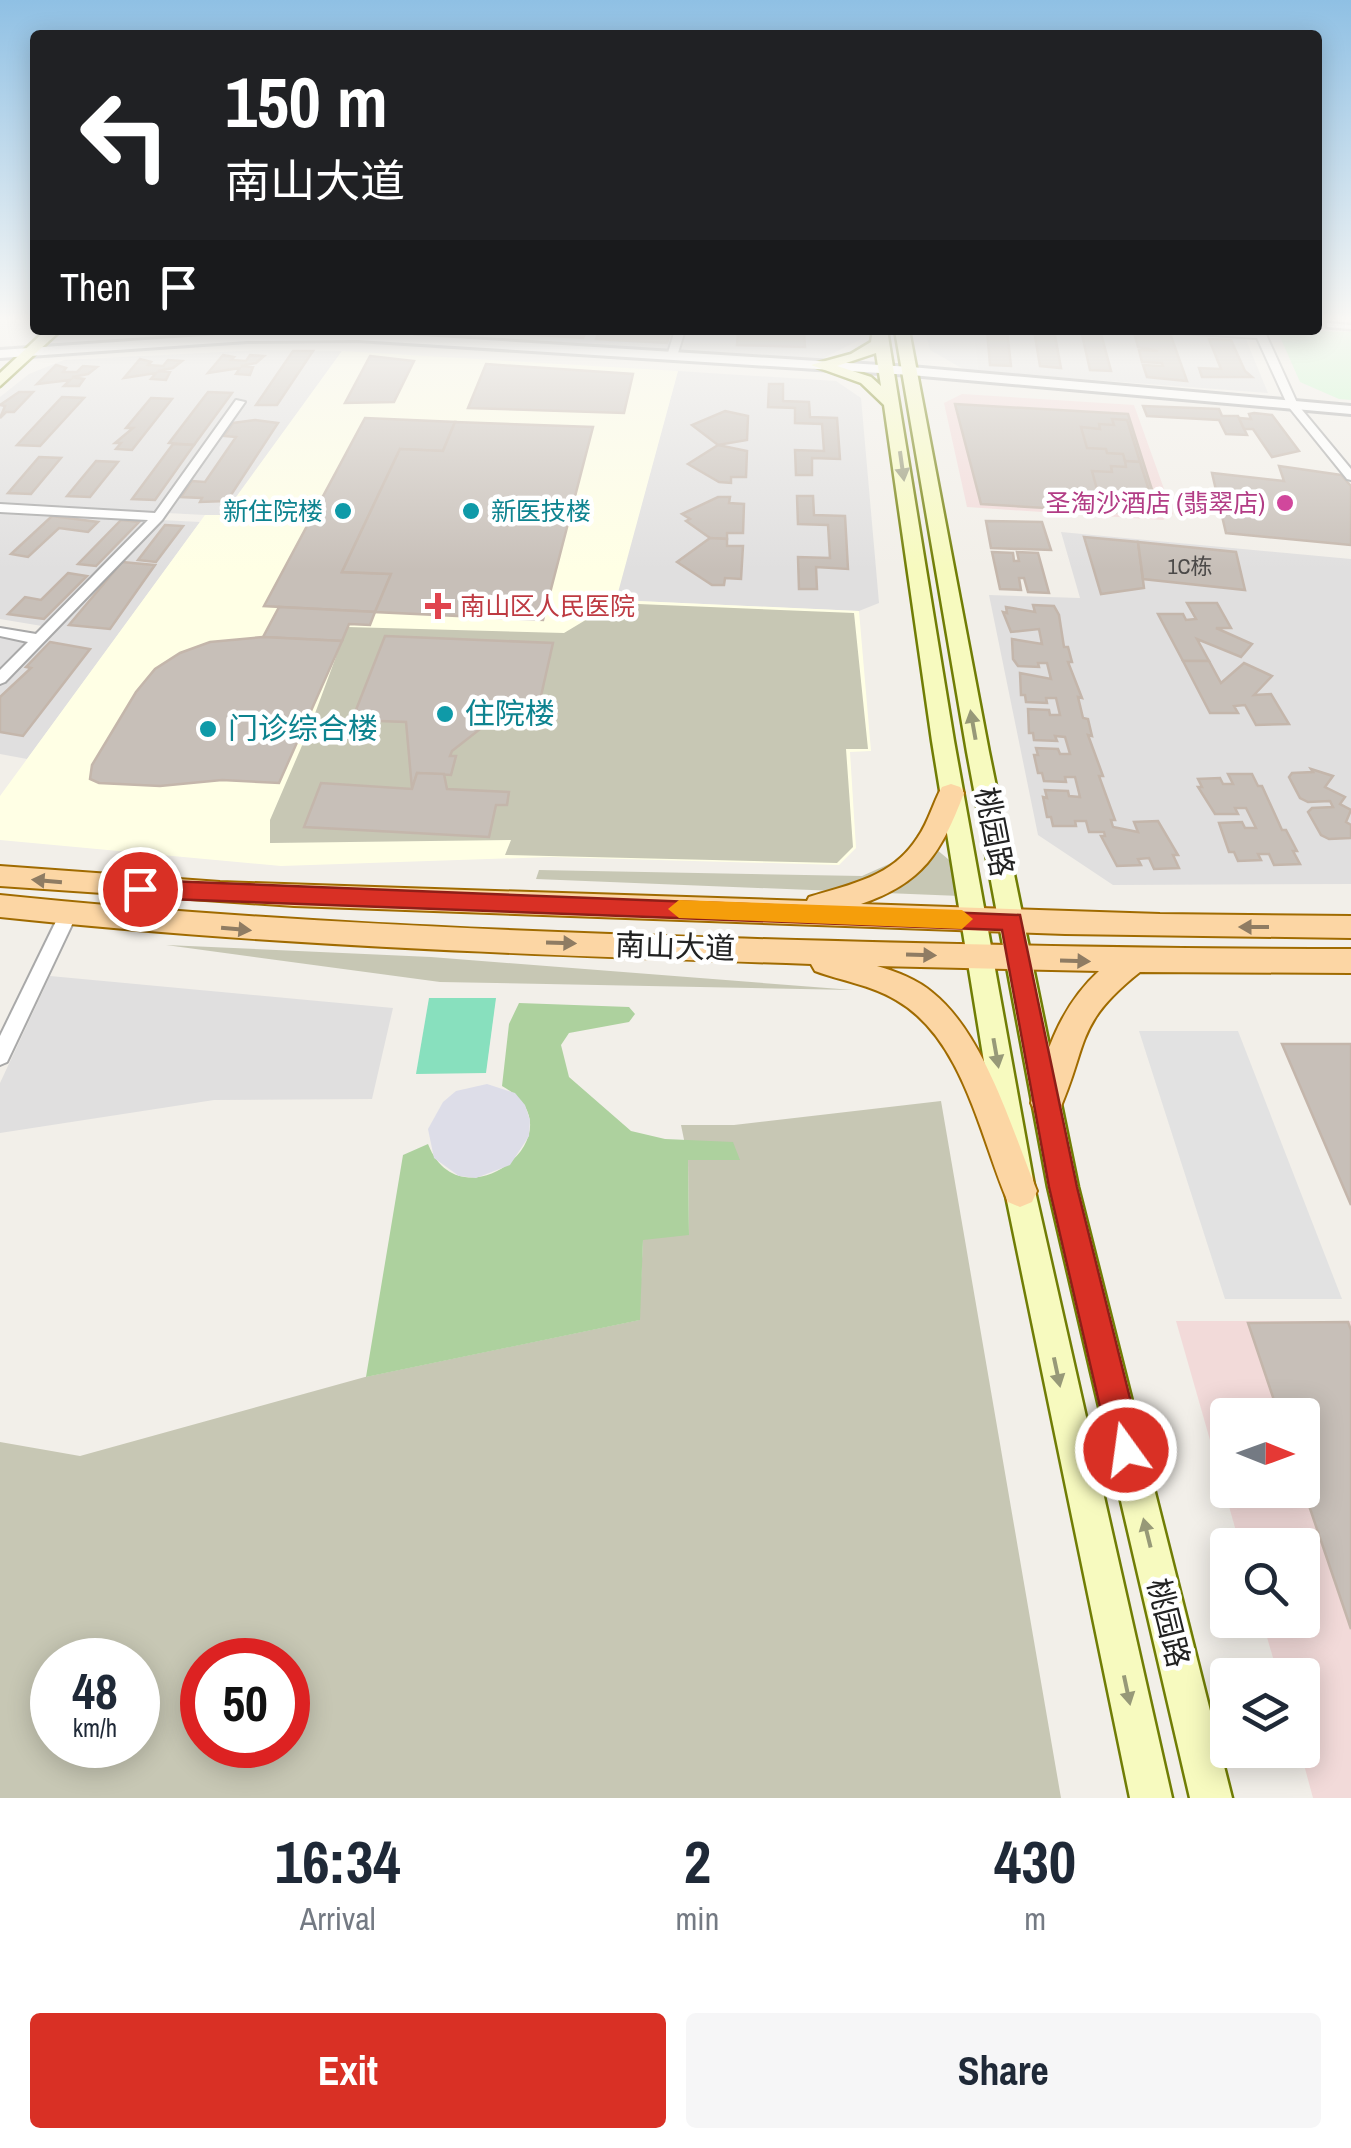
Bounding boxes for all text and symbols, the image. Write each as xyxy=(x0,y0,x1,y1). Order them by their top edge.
text: 150 m xyxy=(225,55,388,149)
icon: left xyxy=(60,70,190,200)
text: 南山大道 xyxy=(225,150,405,211)
icon: arrive xyxy=(151,260,206,315)
text: Then xyxy=(60,262,131,313)
one-way arrow xyxy=(894,450,910,482)
place label: 圣淘沙酒店 (翡翠店) xyxy=(1046,486,1265,520)
marker: 圣淘沙酒店 (翡翠店) xyxy=(1274,492,1296,514)
place label: 新住院楼 xyxy=(223,494,323,528)
place label: 新医技楼 xyxy=(491,494,591,528)
marker: 新住院楼 xyxy=(332,500,354,522)
marker: 新医技楼 xyxy=(460,500,482,522)
house number: 1C栋 xyxy=(1167,551,1213,581)
place label: 南山区人民医院 xyxy=(460,589,635,623)
marker: 南山区人民医院 xyxy=(425,593,451,619)
place label: 住院楼 xyxy=(465,693,555,733)
marker: 住院楼 xyxy=(434,703,456,725)
place label: 门诊综合楼 xyxy=(228,708,378,748)
one-way arrow xyxy=(965,710,981,741)
marker: 门诊综合楼 xyxy=(197,718,219,740)
street label: 桃园路 xyxy=(967,784,1023,880)
pin xyxy=(98,847,183,932)
icon: arrive xyxy=(113,862,168,917)
one-way arrow xyxy=(31,872,62,888)
one-way arrow xyxy=(1237,919,1269,935)
one-way arrow xyxy=(221,921,253,937)
street label: 南山大道 xyxy=(614,924,736,968)
one-way arrow xyxy=(546,936,578,952)
one-way arrow xyxy=(905,948,937,964)
one-way arrow xyxy=(1059,953,1091,969)
one-way arrow xyxy=(989,1038,1004,1069)
one-way arrow xyxy=(1050,1357,1066,1388)
position arrow xyxy=(1074,1398,1178,1502)
north arrow xyxy=(1210,1398,1320,1508)
map controls xyxy=(1210,1398,1320,1768)
one-way arrow xyxy=(1138,1517,1154,1548)
button: search xyxy=(1210,1528,1320,1638)
street label: 桃园路 xyxy=(1139,1574,1199,1671)
speed limit sign: 50 xyxy=(180,1638,310,1768)
text: 48 xyxy=(72,1657,118,1725)
button: layers xyxy=(1210,1658,1320,1768)
one-way arrow xyxy=(1120,1675,1136,1706)
text: km/h xyxy=(73,1711,117,1745)
text: 16:34 xyxy=(275,1821,401,1902)
text: 2 xyxy=(684,1821,711,1902)
text: 430 xyxy=(994,1821,1076,1902)
text: Arrival xyxy=(300,1897,376,1940)
text: min xyxy=(675,1897,719,1940)
text: m xyxy=(1024,1897,1046,1940)
button: Exit xyxy=(30,2013,666,2128)
button: Share xyxy=(686,2013,1321,2128)

